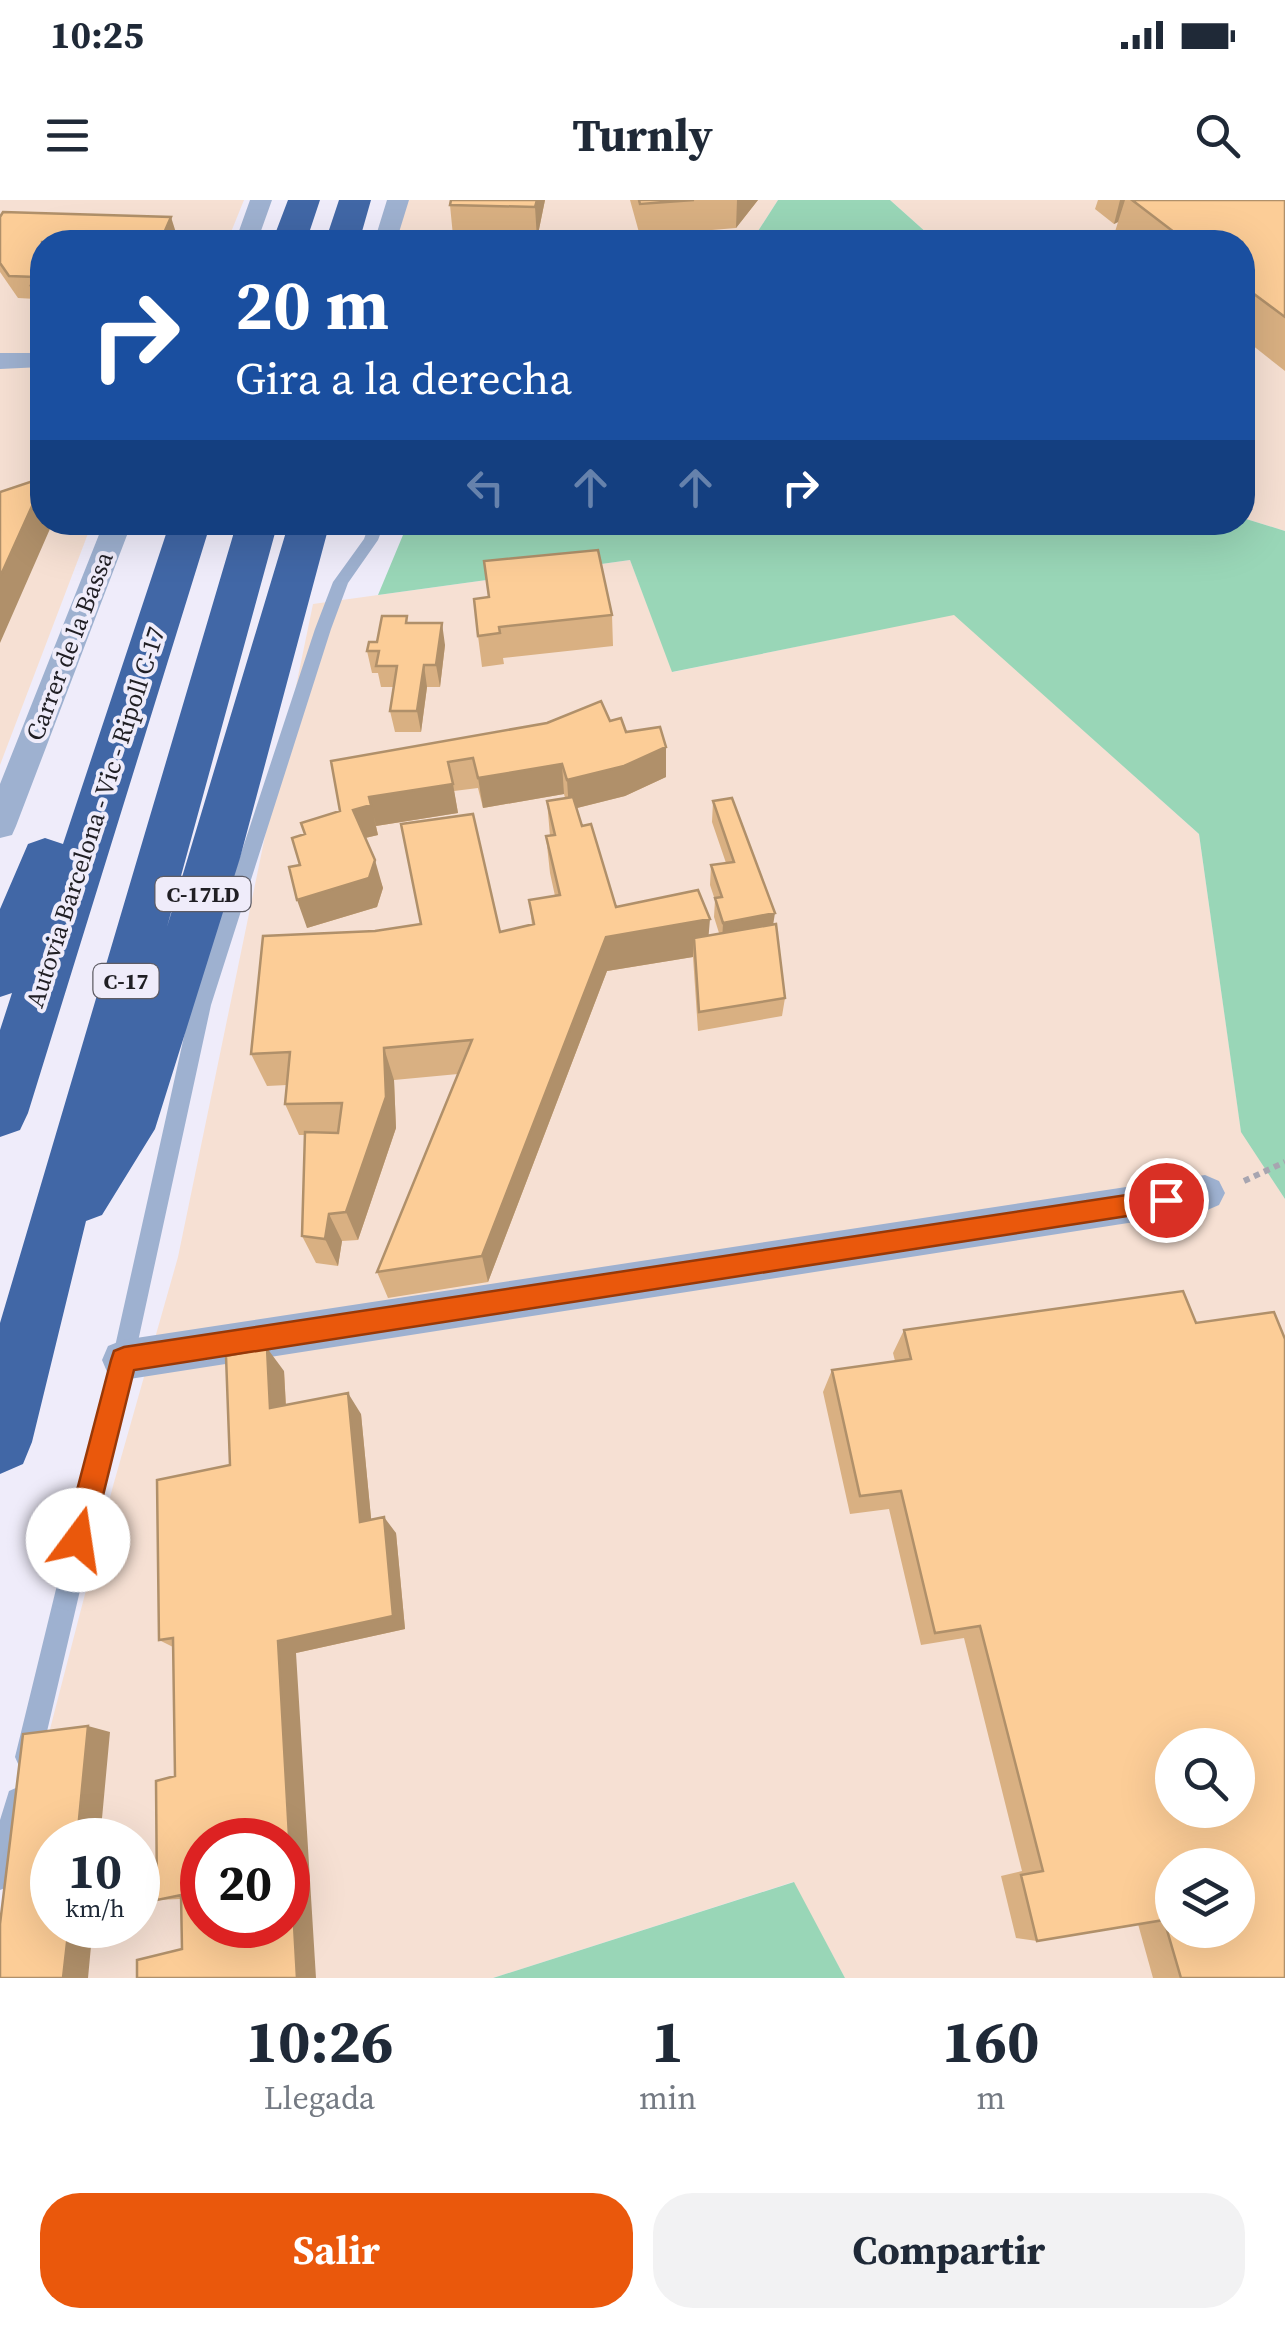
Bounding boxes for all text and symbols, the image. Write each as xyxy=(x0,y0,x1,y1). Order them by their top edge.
text: 10:25 xyxy=(50,9,144,61)
text: Turnly xyxy=(572,104,713,166)
icon: menu xyxy=(40,108,95,163)
icon: search xyxy=(1190,108,1245,163)
text: 20 m xyxy=(235,256,389,352)
icon: right xyxy=(70,270,200,400)
text: Gira a la derecha xyxy=(235,347,572,409)
icon: left xyxy=(458,460,513,515)
icon: ahead xyxy=(563,460,618,515)
icon: ahead xyxy=(668,460,723,515)
icon: right xyxy=(773,460,828,515)
street label: Carrer de la Bassa xyxy=(17,546,121,745)
street label: Autovia Barcelona - Vic - Ripoll C-17 xyxy=(19,623,171,1011)
road number: C-17LD xyxy=(156,877,250,911)
road number: C-17 xyxy=(94,964,158,998)
pin xyxy=(1124,1158,1209,1243)
icon: arrive xyxy=(1139,1173,1194,1228)
position arrow xyxy=(26,1488,130,1592)
map controls xyxy=(1155,1728,1255,1948)
button: search xyxy=(1155,1728,1255,1828)
speed limit sign: 20 xyxy=(180,1818,310,1948)
text: 10 xyxy=(68,1836,122,1905)
button: layers xyxy=(1155,1848,1255,1948)
text: km/h xyxy=(65,1891,125,1925)
text: 10:26 xyxy=(245,2000,393,2082)
text: 1 xyxy=(651,2000,684,2082)
text: 160 xyxy=(942,2000,1040,2082)
text: Llegada xyxy=(264,2076,375,2120)
text: min xyxy=(639,2076,697,2120)
text: m xyxy=(976,2076,1005,2120)
button: Salir xyxy=(40,2193,633,2308)
button: Compartir xyxy=(653,2193,1245,2308)

